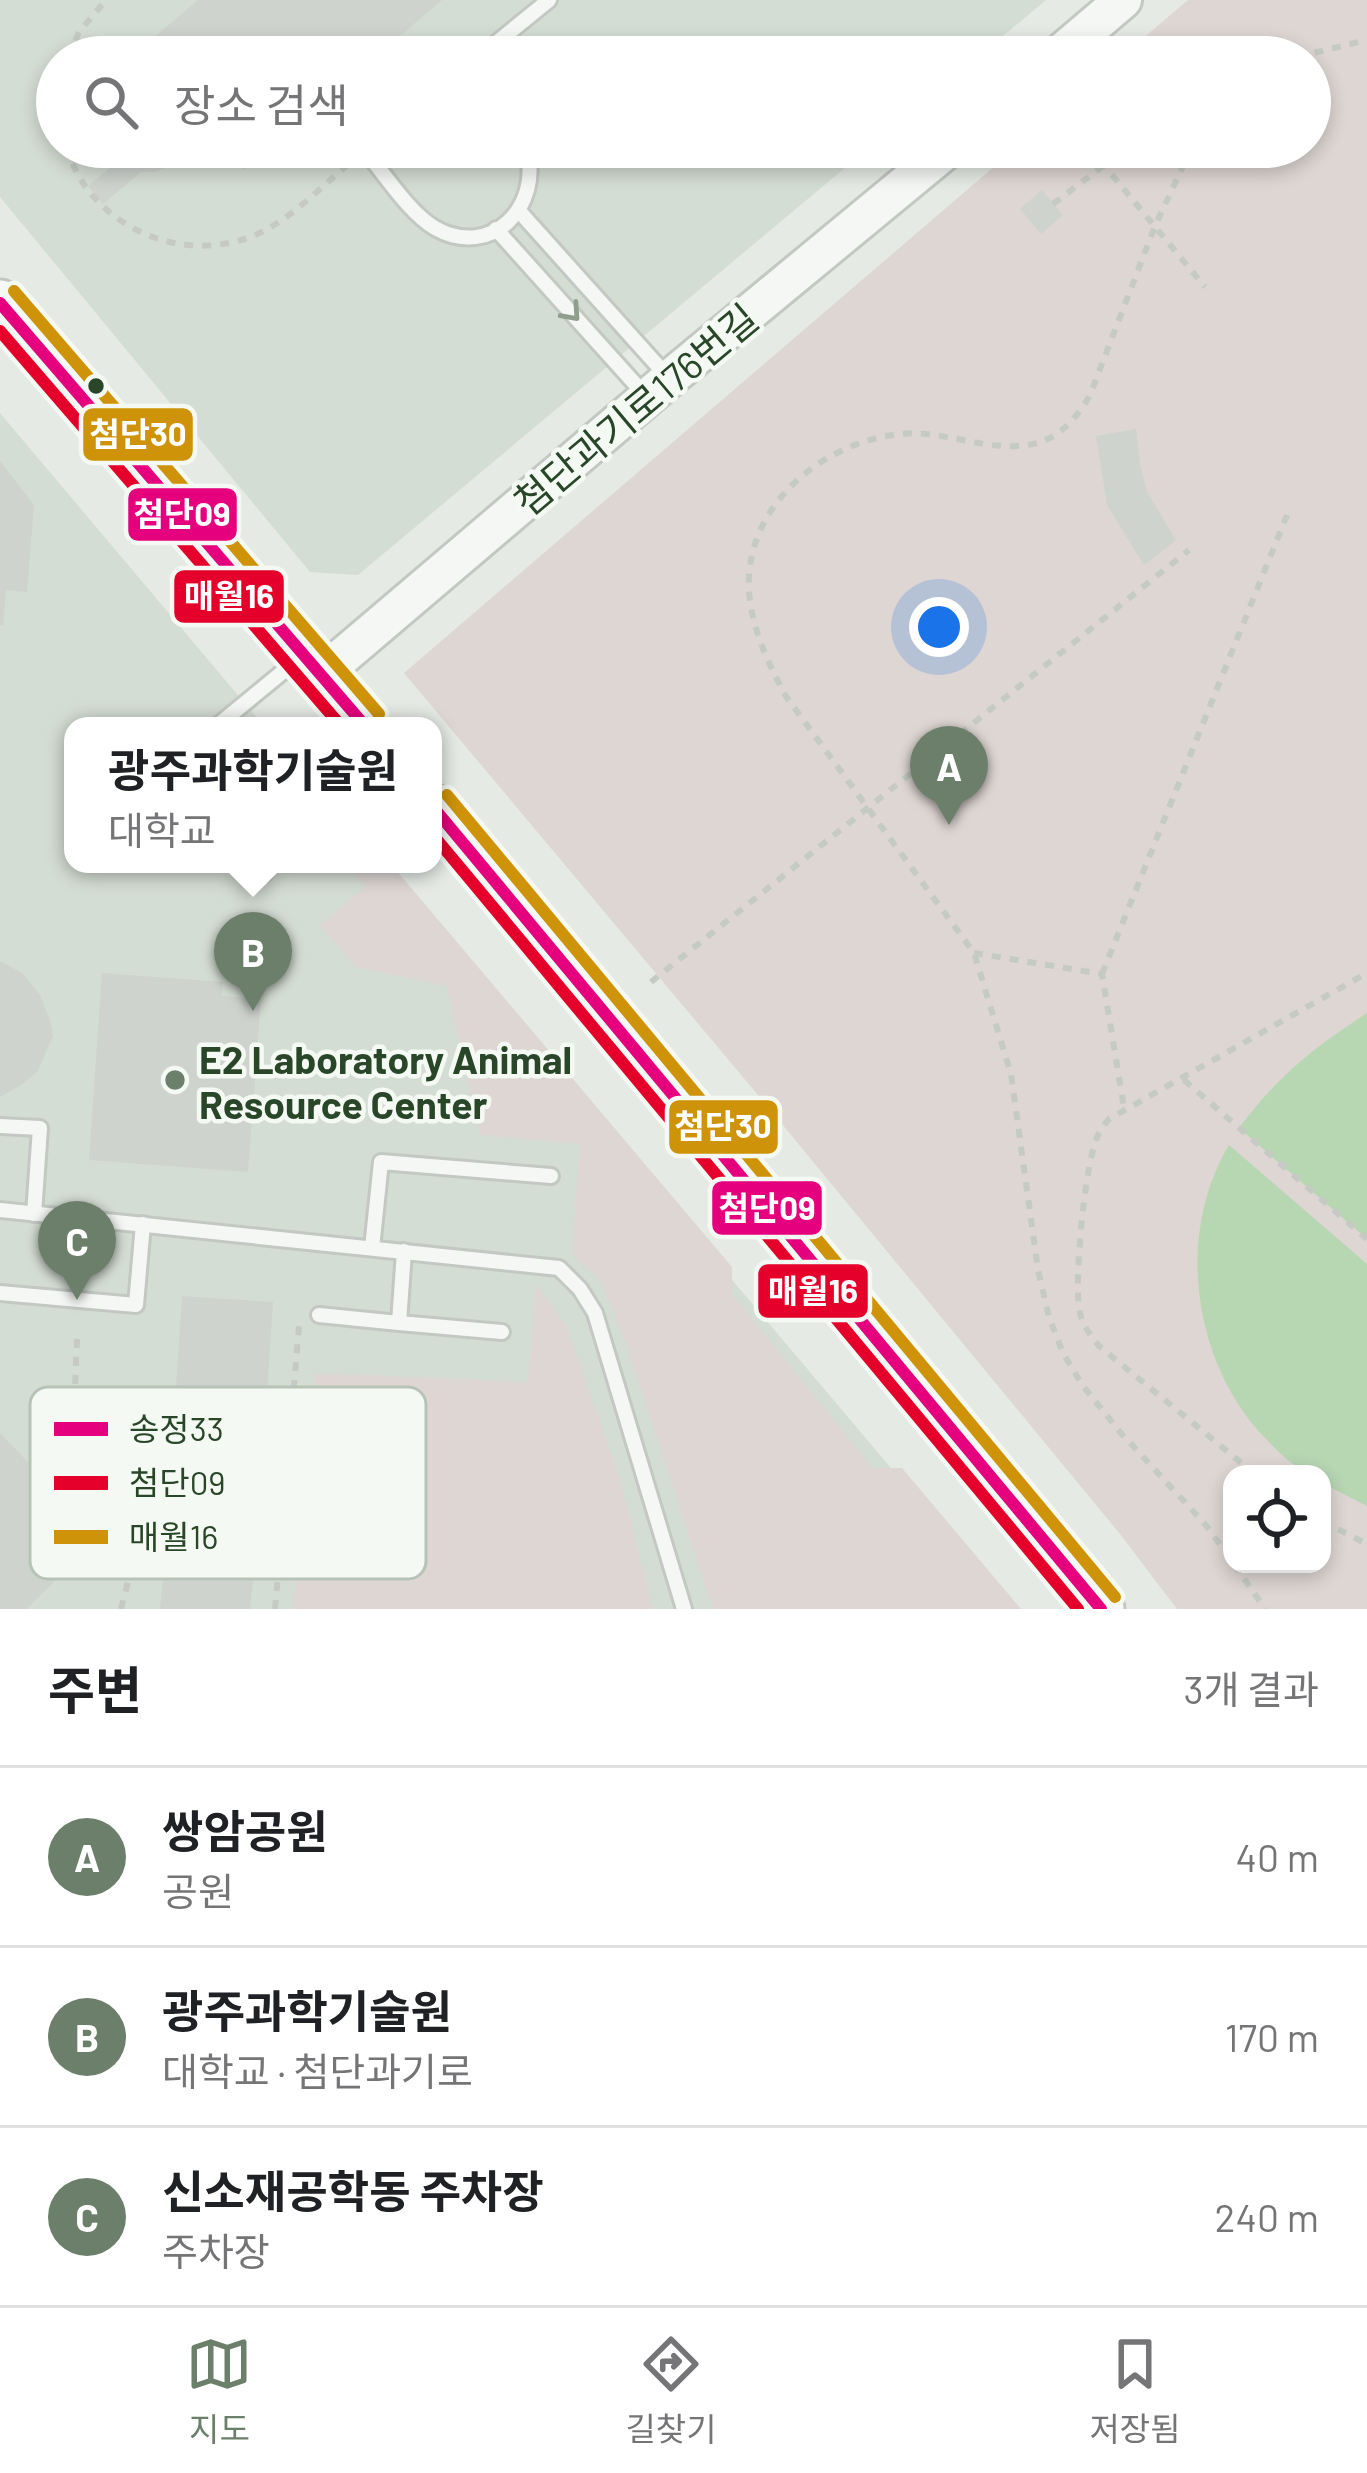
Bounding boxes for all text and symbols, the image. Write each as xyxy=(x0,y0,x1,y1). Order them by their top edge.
search box xyxy=(36,36,1331,168)
icon: search xyxy=(78,69,144,135)
text: 장소 검색 xyxy=(174,77,349,131)
street label: 첨단과기로176번길 xyxy=(504,294,766,524)
one-way arrow xyxy=(558,300,579,321)
unlabelled marker xyxy=(85,375,107,397)
line badge: 첨단30 xyxy=(81,406,195,463)
text: 첨단30 xyxy=(89,413,187,453)
line badge: 첨단09 xyxy=(126,486,239,543)
text: 첨단09 xyxy=(133,493,231,533)
line badge: 매월16 xyxy=(172,568,286,625)
text: 매월16 xyxy=(184,575,274,615)
your location xyxy=(909,597,969,657)
popup xyxy=(64,717,442,873)
pin: A xyxy=(910,726,988,825)
text: 광주과학기술원 xyxy=(108,742,398,796)
text: 대학교 xyxy=(108,806,216,853)
pin: B xyxy=(214,912,292,1011)
place label: E2 Laboratory Animal Resource Center xyxy=(199,1035,572,1127)
marker: E2 Laboratory Animal Resource Center xyxy=(162,1067,188,1093)
line badge: 첨단30 xyxy=(667,1098,780,1156)
text: 첨단30 xyxy=(674,1105,772,1145)
line badge: 첨단09 xyxy=(710,1179,824,1237)
text: 첨단09 xyxy=(718,1187,816,1227)
pin: C xyxy=(38,1201,116,1300)
line badge: 매월16 xyxy=(756,1262,870,1320)
text: 매월16 xyxy=(768,1270,858,1310)
legend xyxy=(30,1387,426,1579)
text: 송정33 xyxy=(129,1408,224,1448)
text: 첨단09 xyxy=(129,1462,226,1502)
map controls xyxy=(1223,1465,1331,1573)
button: locate xyxy=(1223,1465,1331,1573)
text: 매월16 xyxy=(129,1516,218,1556)
text: 주변 xyxy=(48,1658,142,1719)
text: 3개 결과 xyxy=(1183,1665,1319,1712)
text: 쌍암공원 xyxy=(162,1803,328,1857)
text: A xyxy=(74,1833,100,1880)
text: 40 m xyxy=(1235,1833,1319,1880)
text: 공원 xyxy=(162,1867,234,1914)
text: 광주과학기술원 xyxy=(162,1983,452,2037)
text: B xyxy=(75,2013,99,2060)
text: 170 m xyxy=(1225,2013,1319,2060)
text: 대학교 · 첨단과기로 xyxy=(162,2047,473,2094)
text: 신소재공학동 주차장 xyxy=(162,2163,544,2217)
text: C xyxy=(75,2193,99,2240)
text: 240 m xyxy=(1215,2193,1319,2240)
text: 주차장 xyxy=(162,2227,270,2274)
tab: 지도 xyxy=(186,2331,252,2451)
tab: 길찾기 xyxy=(625,2331,717,2451)
tab: 저장됨 xyxy=(1089,2331,1181,2451)

